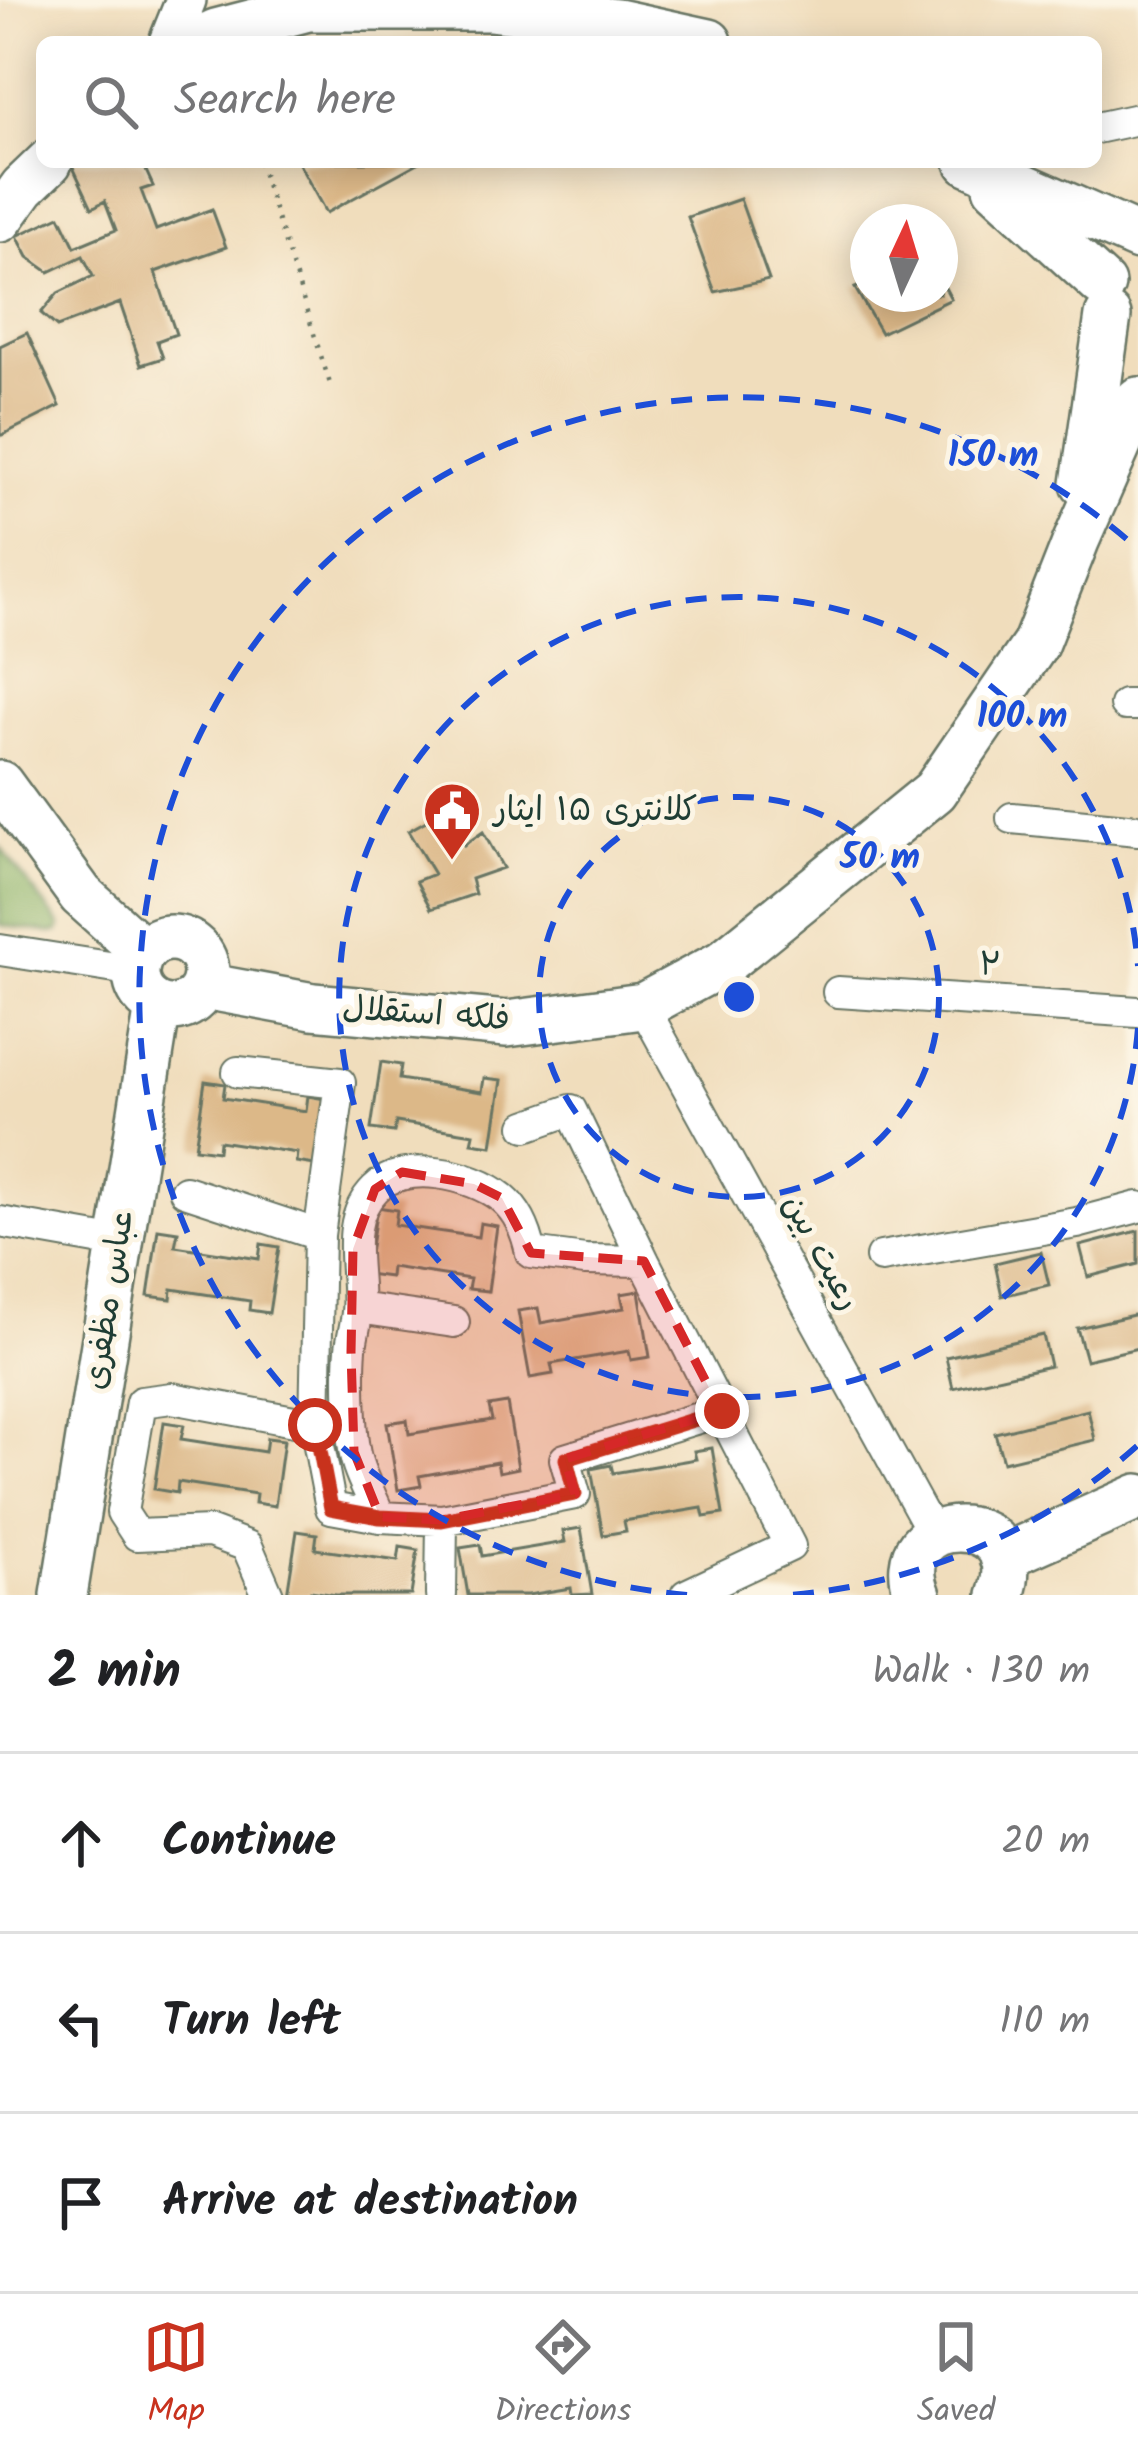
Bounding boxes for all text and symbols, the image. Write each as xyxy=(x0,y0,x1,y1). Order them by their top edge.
search box xyxy=(36,36,1102,168)
text: Search here xyxy=(174,66,396,138)
icon: search xyxy=(78,69,144,135)
north arrow xyxy=(850,204,958,312)
text: 150 m xyxy=(948,428,1038,485)
text: 100 m xyxy=(976,689,1068,746)
public building icon: کلانتری ۱۵ ایثار xyxy=(421,780,483,862)
place label: کلانتری ۱۵ ایثار xyxy=(491,785,697,838)
text: 50 m xyxy=(839,830,920,887)
street label: ۲ xyxy=(977,939,1003,993)
centre of rings xyxy=(718,976,760,1018)
street label: فلکه استقلال xyxy=(340,983,512,1047)
street label: رعیت بین xyxy=(766,1185,874,1321)
street label: عباس مظفری xyxy=(70,1207,150,1393)
route end xyxy=(695,1384,749,1438)
route start xyxy=(288,1398,342,1452)
text: 2 min xyxy=(48,1633,181,1714)
text: Walk · 130 m xyxy=(872,1642,1090,1704)
text: Continue xyxy=(162,1807,336,1879)
icon: ahead xyxy=(48,1810,114,1876)
text: 20 m xyxy=(1001,1812,1090,1874)
text: Turn left xyxy=(162,1987,341,2059)
icon: left xyxy=(48,1990,114,2056)
text: 110 m xyxy=(999,1992,1090,2054)
text: Arrive at destination xyxy=(162,2167,578,2239)
icon: arrive xyxy=(48,2170,114,2236)
tab: Map xyxy=(143,2314,209,2439)
tab: Directions xyxy=(494,2314,631,2439)
tab: Saved xyxy=(917,2314,995,2439)

